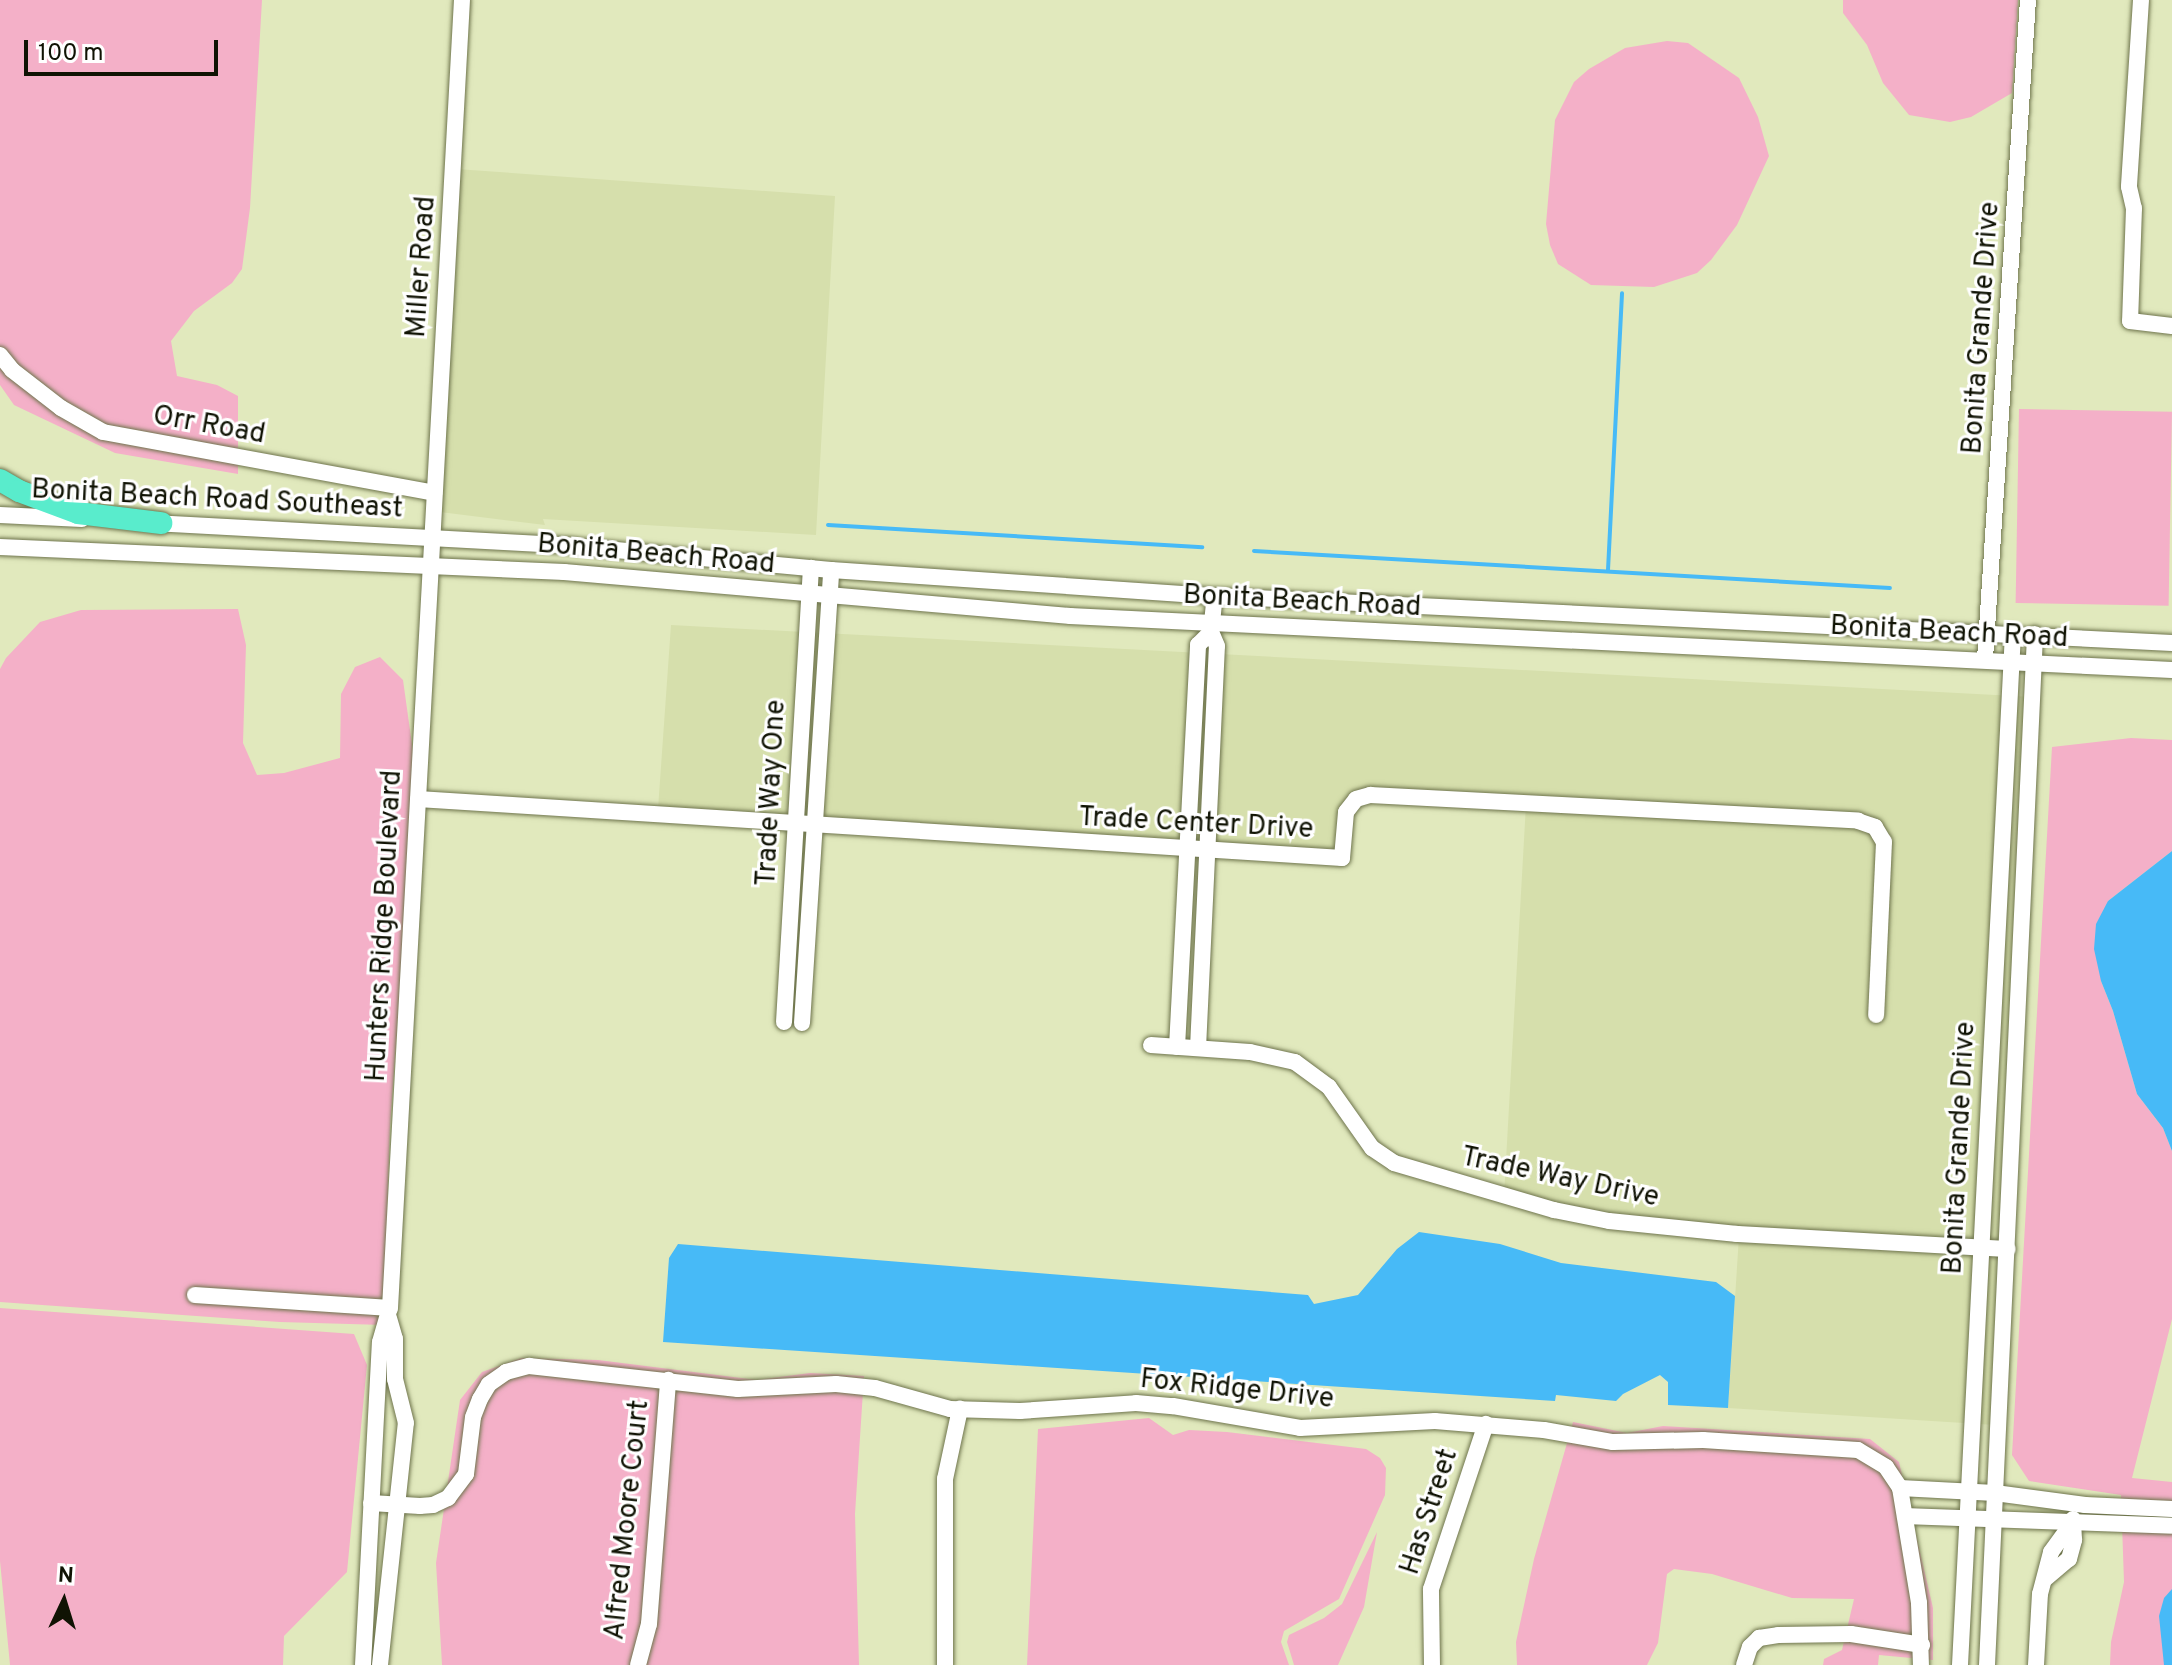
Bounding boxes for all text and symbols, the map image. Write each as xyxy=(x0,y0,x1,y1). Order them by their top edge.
scale bar xyxy=(28,24,222,74)
text: 100 m xyxy=(38,39,104,69)
street label: Miller Road xyxy=(400,195,444,339)
street label: Bonita Grande Drive xyxy=(1956,201,2008,455)
street label: Orr Road xyxy=(150,400,268,452)
street label: Bonita Beach Road Southeast xyxy=(30,473,404,527)
street label: Bonita Beach Road xyxy=(536,528,776,582)
street label: Bonita Beach Road xyxy=(1182,579,1422,625)
street label: Bonita Beach Road xyxy=(1829,610,2069,656)
street label: Trade Way One xyxy=(750,699,794,887)
street label: Hunters Ridge Boulevard xyxy=(360,769,410,1083)
street label: Trade Center Drive xyxy=(1078,801,1314,847)
street label: Bonita Grande Drive xyxy=(1937,1021,1983,1275)
street label: Trade Way Drive xyxy=(1458,1141,1662,1215)
street label: Fox Ridge Drive xyxy=(1138,1363,1336,1417)
street label: Alfred Moore Court xyxy=(599,1398,657,1642)
street label: Has Street xyxy=(1394,1445,1466,1579)
north arrow xyxy=(24,1561,104,1641)
text: N xyxy=(57,1563,75,1591)

